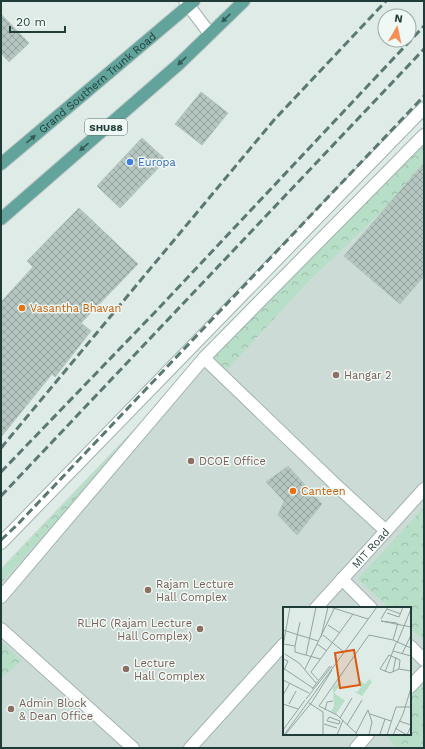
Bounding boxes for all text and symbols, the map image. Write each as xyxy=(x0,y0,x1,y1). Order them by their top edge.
scale bar xyxy=(10,8,65,34)
north arrow xyxy=(377,8,417,48)
text: N xyxy=(393,12,404,26)
one-way arrow xyxy=(221,14,231,23)
text: 20 m xyxy=(16,15,46,29)
street label: Grand Southern Trunk Road xyxy=(36,30,159,136)
one-way arrow xyxy=(177,56,186,65)
road number: SHU88 xyxy=(85,119,127,135)
one-way arrow xyxy=(25,135,36,144)
one-way arrow xyxy=(78,142,89,151)
place label: Europa xyxy=(138,156,176,169)
marker: Europa xyxy=(125,157,135,167)
place label: Vasantha Bhavan xyxy=(30,302,121,315)
marker: Vasantha Bhavan xyxy=(17,303,27,313)
place label: Hangar 2 xyxy=(344,369,392,382)
marker: Hangar 2 xyxy=(331,370,341,380)
place label: DCOE Office xyxy=(199,455,266,468)
marker: DCOE Office xyxy=(186,456,196,466)
place label: Canteen xyxy=(301,485,346,498)
marker: Canteen xyxy=(288,486,298,496)
street label: MIT Road xyxy=(349,526,392,571)
place label: Rajam Lecture Hall Complex xyxy=(156,578,234,604)
marker: Rajam Lecture Hall Complex xyxy=(143,585,153,595)
inset map xyxy=(283,607,411,735)
place label: RLHC (Rajam Lecture Hall Complex) xyxy=(77,617,192,643)
marker: RLHC (Rajam Lecture Hall Complex) xyxy=(195,624,205,634)
place label: Lecture Hall Complex xyxy=(134,657,205,683)
marker: Lecture Hall Complex xyxy=(121,664,131,674)
place label: Admin Block & Dean Office xyxy=(19,697,93,723)
marker: Admin Block & Dean Office xyxy=(6,704,16,714)

